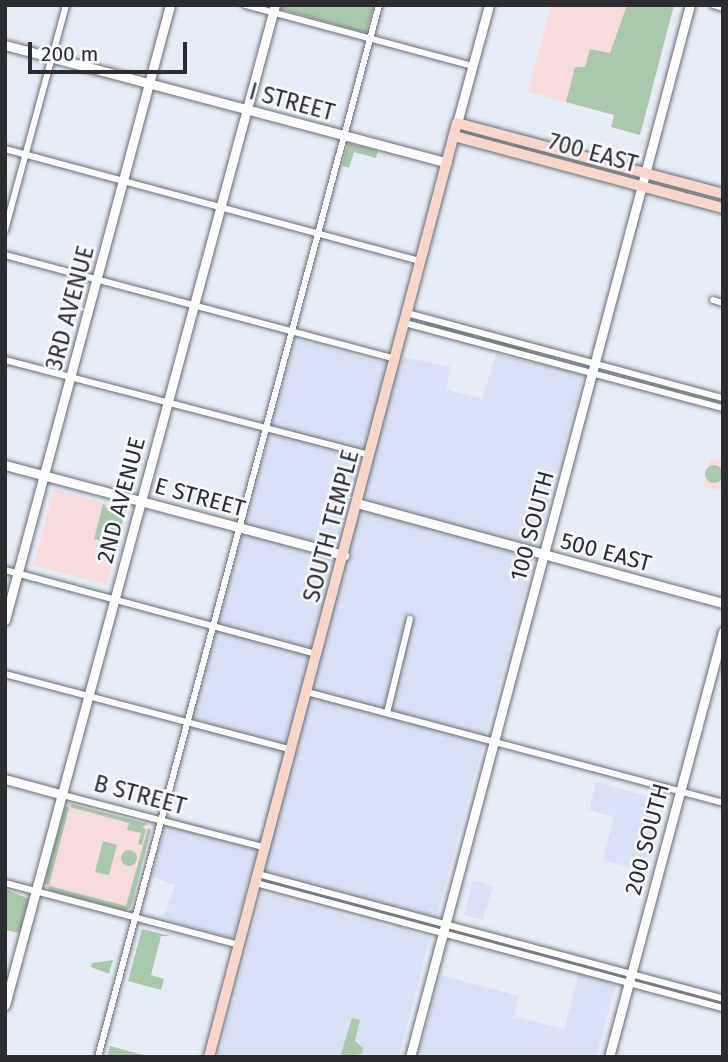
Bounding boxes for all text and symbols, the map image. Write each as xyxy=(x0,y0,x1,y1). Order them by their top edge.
scale bar xyxy=(32,28,191,72)
text: 200 m xyxy=(41,41,98,67)
street label: I STREET xyxy=(246,77,338,127)
street label: 700 EAST xyxy=(545,128,641,178)
street label: 3RD AVENUE xyxy=(40,243,100,373)
street label: 2ND AVENUE xyxy=(91,434,151,566)
street label: SOUTH TEMPLE xyxy=(297,447,365,605)
street label: 100 SOUTH xyxy=(504,468,560,584)
street label: E STREET xyxy=(152,472,248,522)
street label: 500 EAST xyxy=(558,527,654,577)
street label: B STREET xyxy=(91,769,189,821)
street label: 200 SOUTH xyxy=(619,780,675,898)

